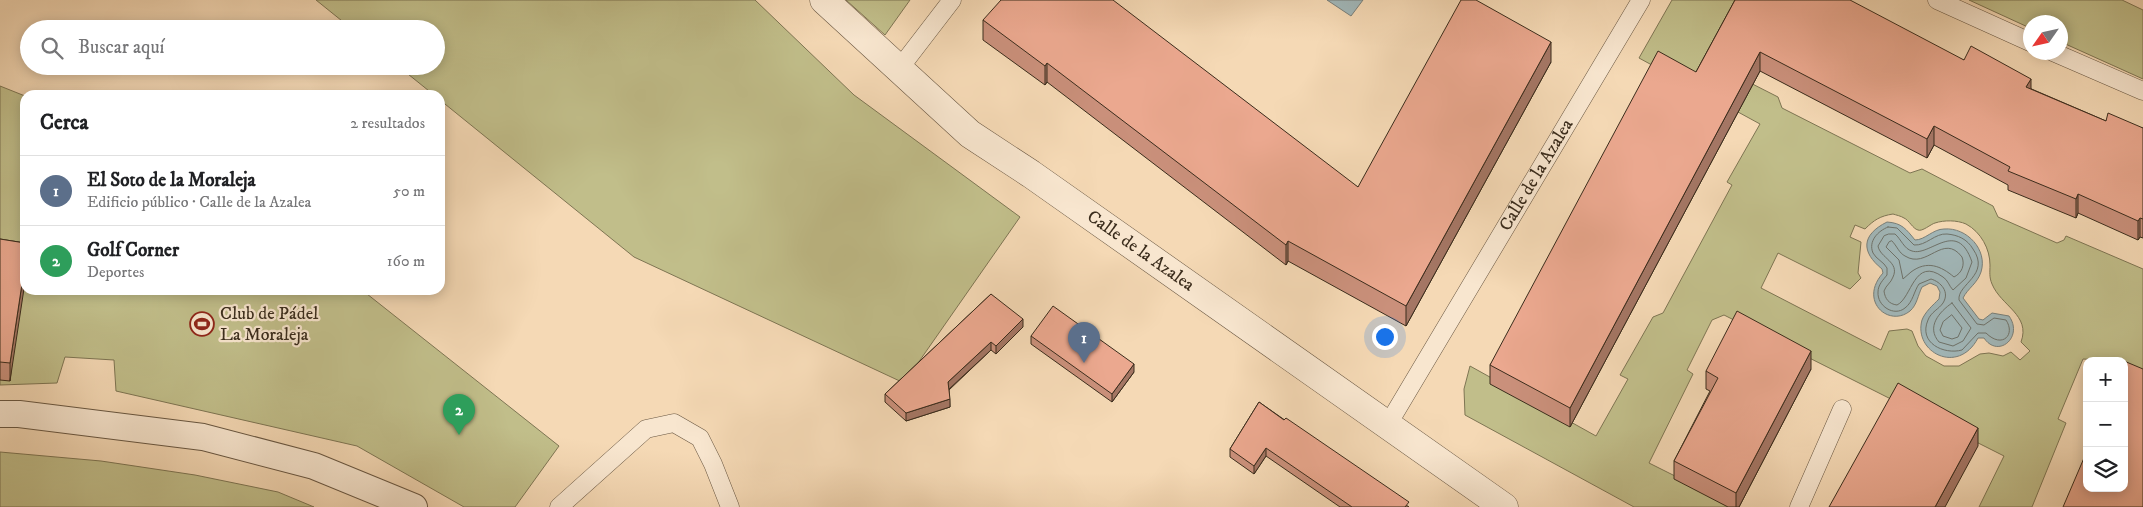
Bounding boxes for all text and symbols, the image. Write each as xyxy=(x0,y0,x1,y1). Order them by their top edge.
north arrow xyxy=(2023,15,2068,60)
search box xyxy=(20,20,445,75)
icon: search xyxy=(38,34,66,62)
text: Buscar aquí xyxy=(78,36,164,59)
text: Cerca xyxy=(40,110,88,136)
text: 2 resultados xyxy=(350,113,425,133)
street label: Calle de la Azalea xyxy=(1495,115,1579,235)
text: El Soto de la Moraleja xyxy=(87,169,256,192)
text: 1 xyxy=(53,181,59,201)
text: 50 m xyxy=(393,181,425,201)
text: Edificio público · Calle de la Azalea xyxy=(87,192,311,212)
street label: Calle de la Azalea xyxy=(1082,206,1199,297)
text: Golf Corner xyxy=(87,239,179,262)
text: 2 xyxy=(52,251,60,271)
text: 160 m xyxy=(387,251,425,271)
text: Deportes xyxy=(87,262,144,282)
place label: Club de Pádel La Moraleja xyxy=(220,303,319,346)
sports icon: Club de Pádel La Moraleja xyxy=(189,311,215,337)
pin: 1 xyxy=(1068,322,1100,363)
your location xyxy=(1372,324,1398,350)
map controls xyxy=(2083,357,2128,492)
button: + xyxy=(2083,357,2128,402)
pin: 2 xyxy=(443,394,475,435)
button: − xyxy=(2083,402,2128,447)
button: layers xyxy=(2083,447,2128,492)

